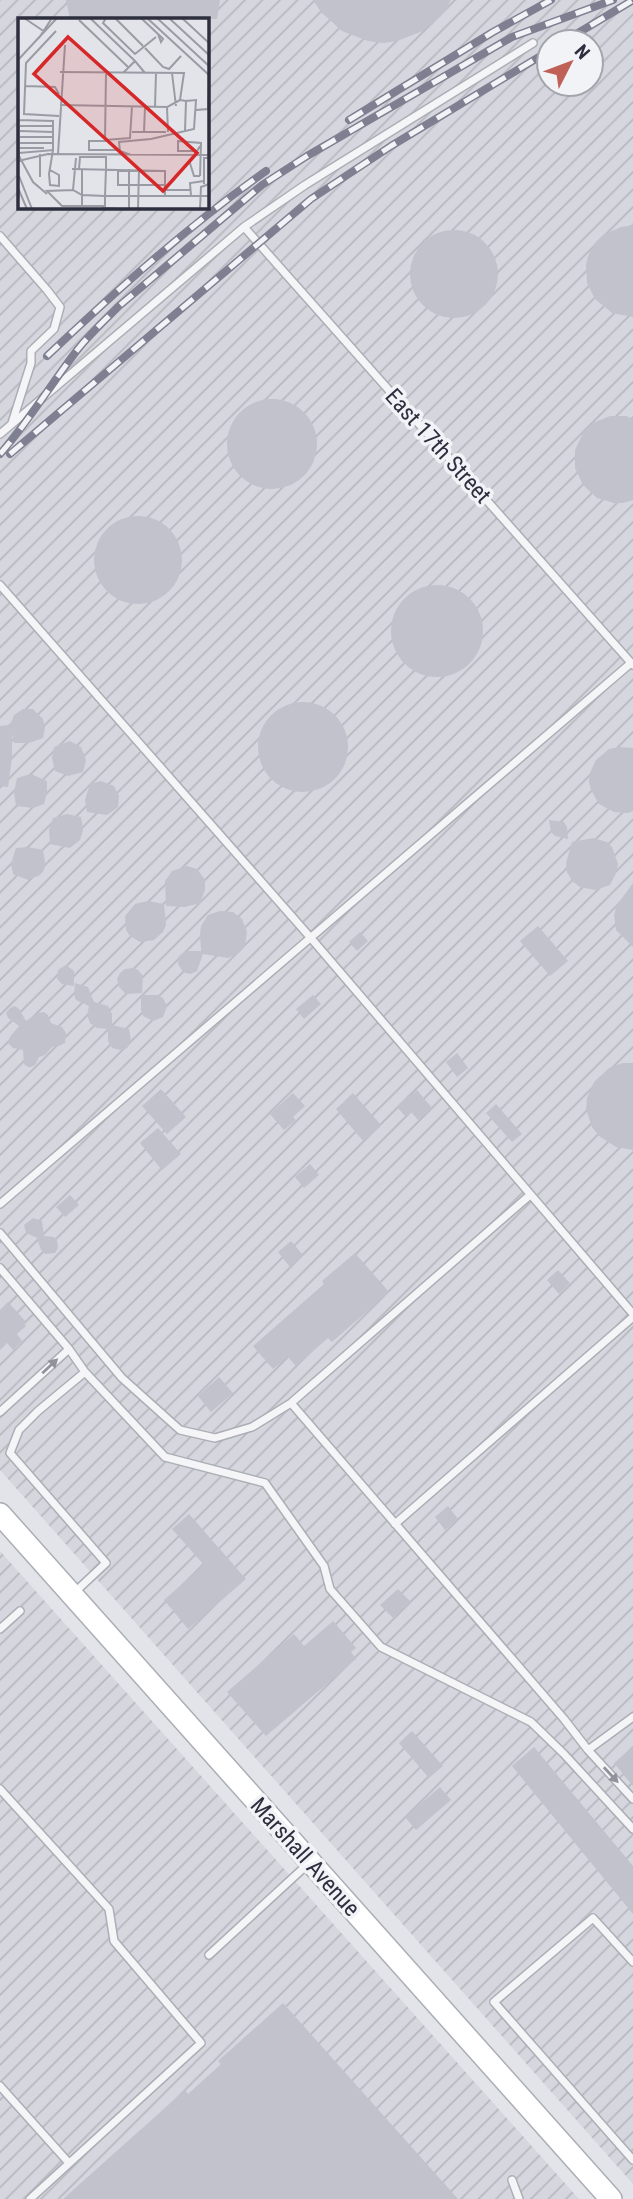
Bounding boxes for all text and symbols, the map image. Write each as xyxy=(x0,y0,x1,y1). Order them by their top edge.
inset map xyxy=(18,18,208,208)
north arrow xyxy=(535,28,605,98)
text: N xyxy=(570,40,595,64)
street label: East 17th Street xyxy=(380,383,496,509)
one-way arrow xyxy=(41,1358,59,1374)
one-way arrow xyxy=(602,1766,618,1783)
street label: Marshall Avenue xyxy=(245,1792,365,1922)

